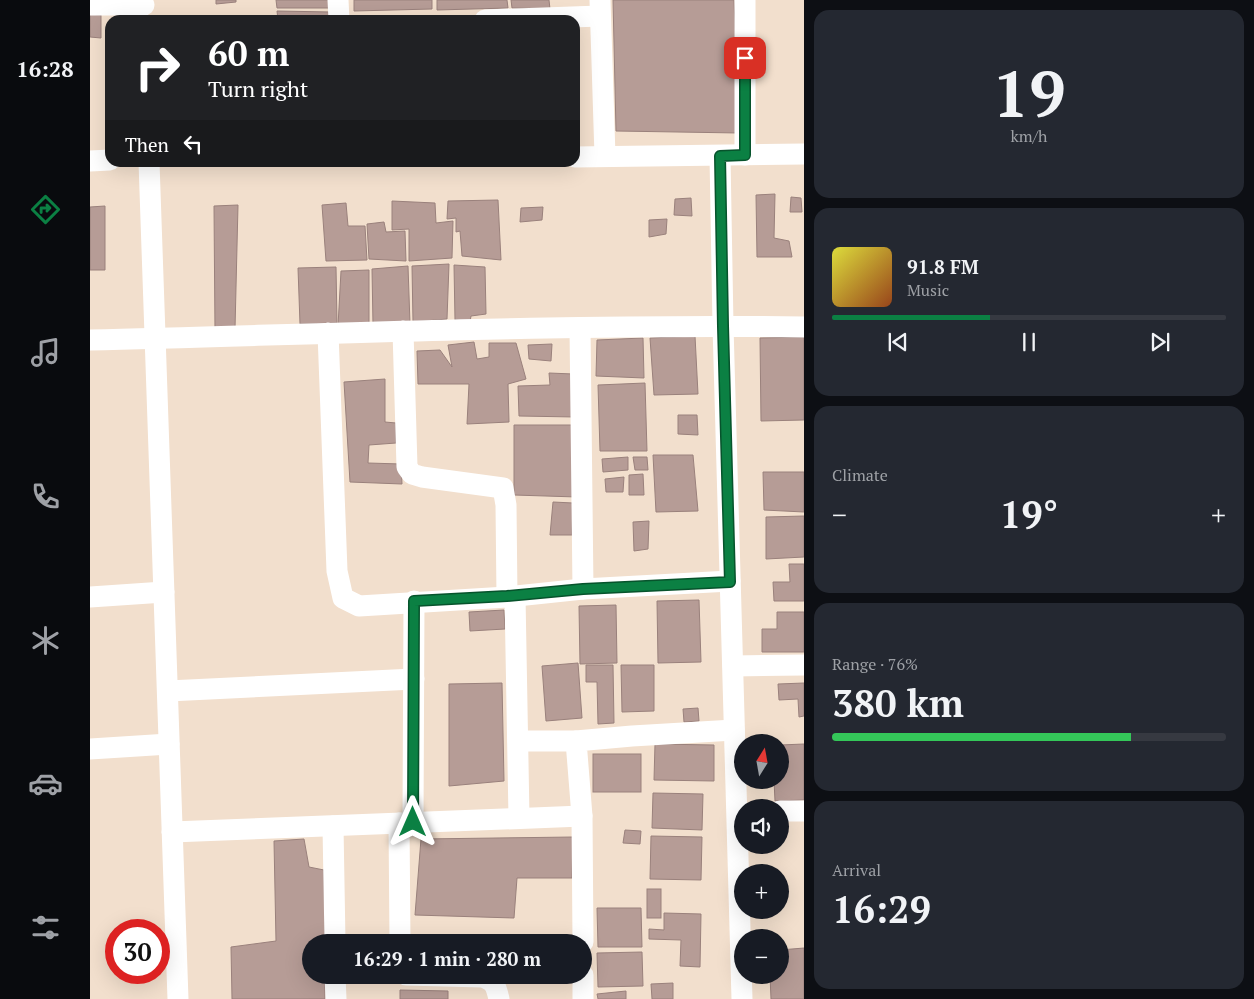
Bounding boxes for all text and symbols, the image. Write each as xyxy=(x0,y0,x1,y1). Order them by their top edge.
text: 60 m xyxy=(208,30,289,76)
icon: right xyxy=(125,35,190,100)
pin xyxy=(724,37,766,79)
icon: arrive xyxy=(731,44,759,72)
text: 19 xyxy=(992,49,1066,136)
text: 16:28 xyxy=(16,54,74,83)
text: Turn right xyxy=(208,74,308,103)
text: km/h xyxy=(1011,125,1047,147)
icon: left xyxy=(179,130,207,158)
text: Then xyxy=(125,132,169,157)
icon: directions xyxy=(28,192,63,227)
text: 91.8 FM xyxy=(907,254,979,279)
text: Music xyxy=(907,279,949,301)
icon: previous xyxy=(884,328,912,356)
icon: pause xyxy=(1015,328,1043,356)
icon: next xyxy=(1146,328,1174,356)
icon: music xyxy=(28,335,63,370)
text: Climate xyxy=(832,464,888,486)
icon: phone xyxy=(28,479,63,514)
text: 19° xyxy=(1000,489,1058,539)
text: − xyxy=(832,496,847,533)
text: + xyxy=(1211,496,1226,533)
icon: climate xyxy=(28,623,63,658)
text: Range · 76% xyxy=(832,653,918,675)
text: 380 km xyxy=(832,678,964,728)
north arrow xyxy=(734,734,789,789)
map controls xyxy=(734,734,789,984)
icon: car xyxy=(28,766,63,801)
position arrow xyxy=(386,795,438,847)
button: sound xyxy=(734,799,789,854)
text: Arrival xyxy=(832,859,881,881)
button: + xyxy=(734,864,789,919)
text: 16:29 xyxy=(832,884,931,934)
icon: filters xyxy=(28,910,63,945)
speed limit sign: 30 xyxy=(105,919,170,984)
button: − xyxy=(734,929,789,984)
text: 16:29 · 1 min · 280 m xyxy=(353,946,541,971)

